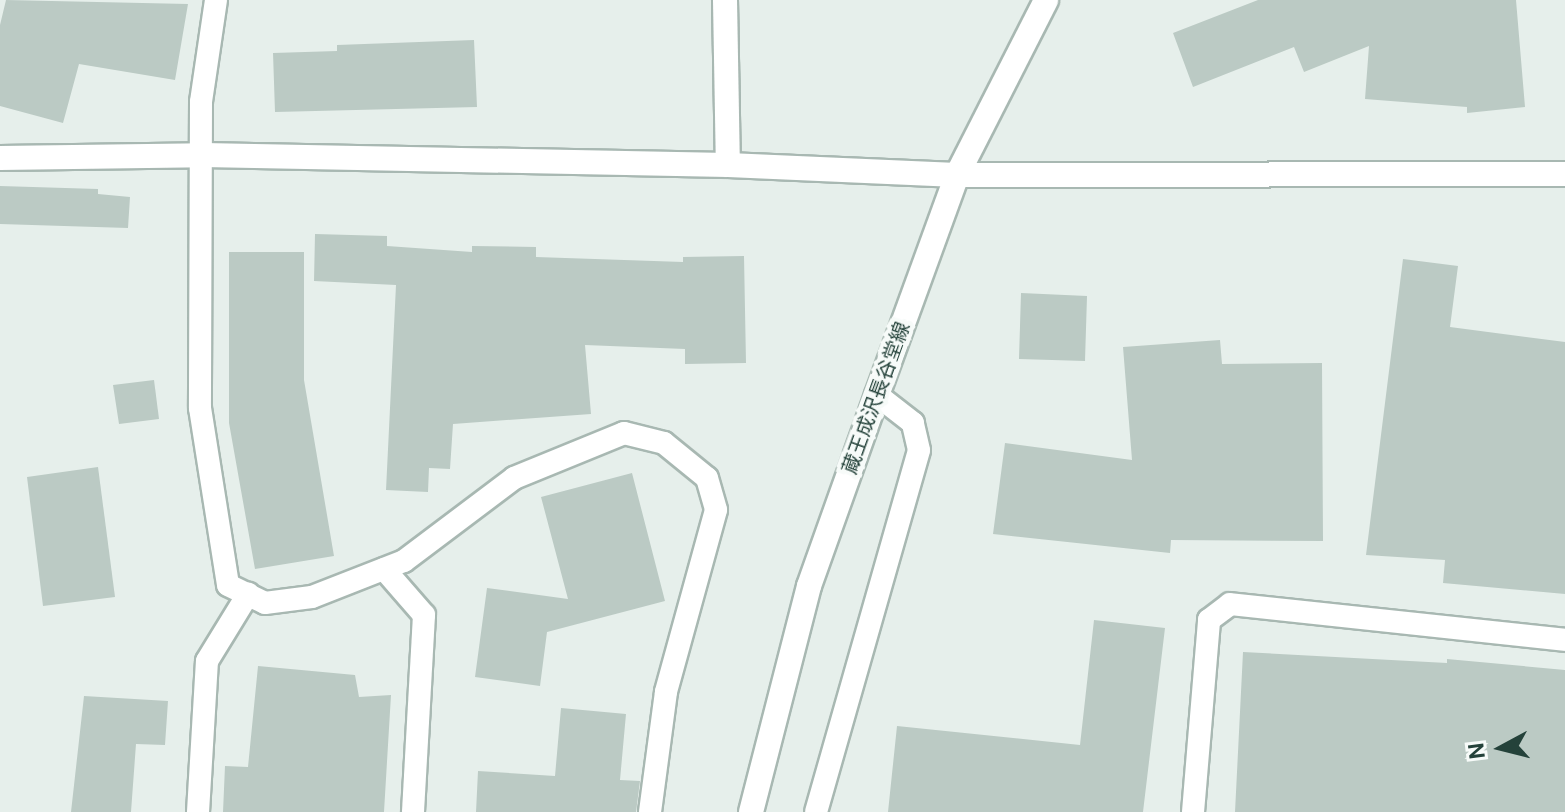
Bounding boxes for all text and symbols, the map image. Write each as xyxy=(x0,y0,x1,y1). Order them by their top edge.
street label: 蔵王成沢長谷堂線 xyxy=(837,319,915,477)
north arrow xyxy=(1461,708,1541,788)
text: N xyxy=(1461,741,1492,761)

